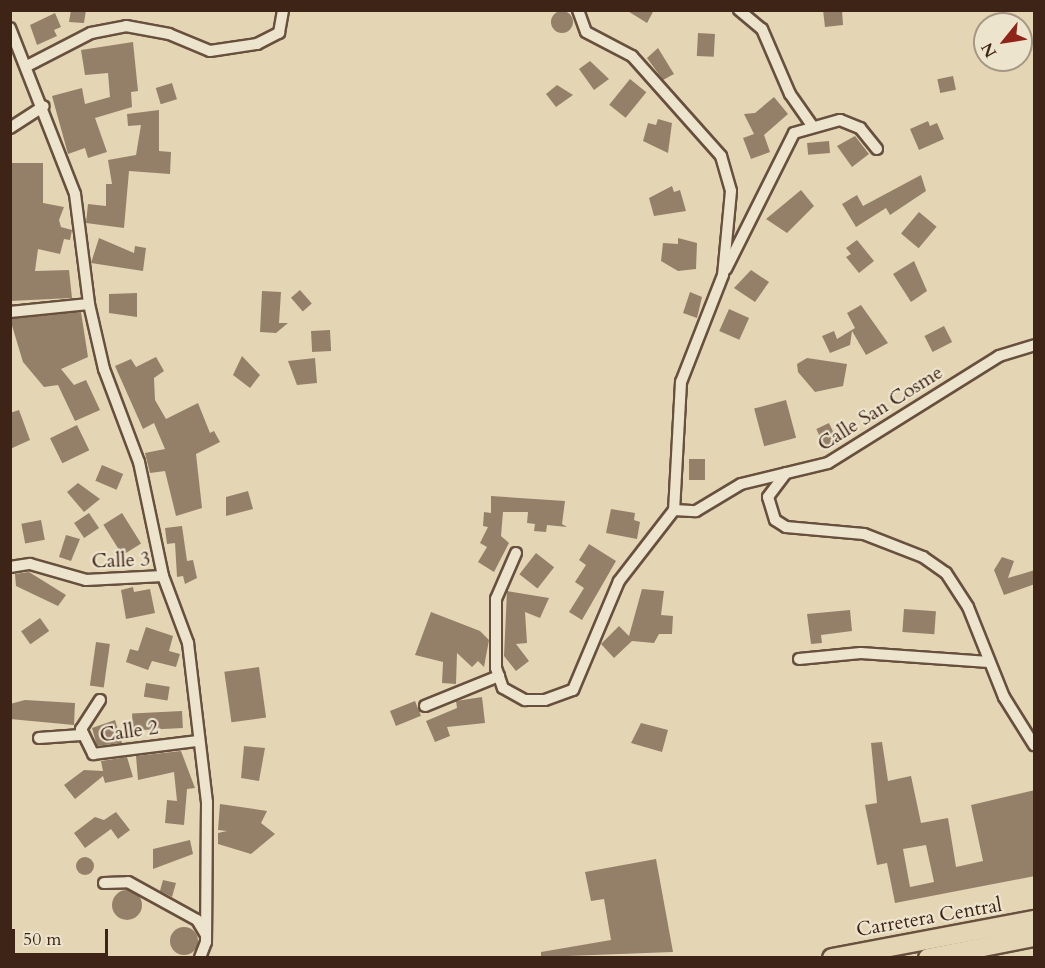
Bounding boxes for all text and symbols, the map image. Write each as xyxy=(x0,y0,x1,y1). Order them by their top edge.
north arrow xyxy=(973,12,1033,72)
text: N xyxy=(976,38,1002,62)
street label: Calle San Cosme xyxy=(813,360,947,456)
street label: Calle 3 xyxy=(91,547,151,573)
street label: Calle 2 xyxy=(98,715,160,747)
street label: Carretera Central xyxy=(854,892,1004,942)
scale bar xyxy=(15,917,111,955)
text: 50 m xyxy=(23,927,62,952)

